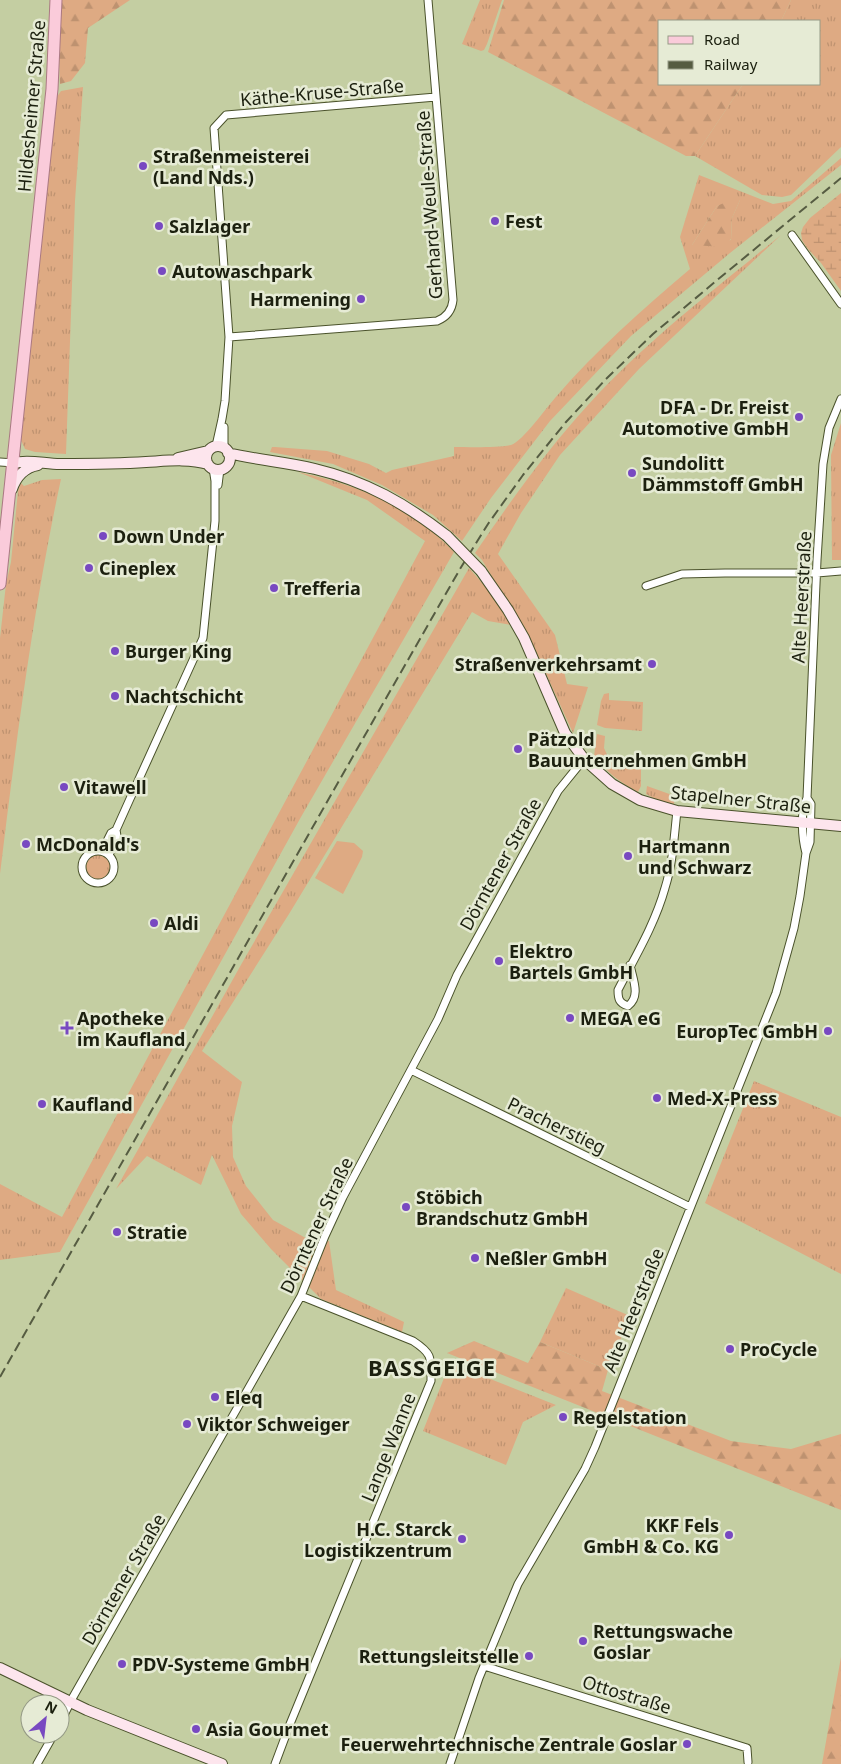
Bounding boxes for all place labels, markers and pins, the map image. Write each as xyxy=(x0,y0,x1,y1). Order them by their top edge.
place label: Straßenmeisterei (Land Nds.) xyxy=(153,144,309,189)
marker: Straßenmeisterei (Land Nds.) xyxy=(137,160,149,172)
place label: Fest xyxy=(505,209,543,233)
place label: Salzlager xyxy=(169,214,250,238)
marker: Fest xyxy=(489,215,501,227)
marker: Salzlager xyxy=(153,220,165,232)
place label: Autowaschpark xyxy=(172,259,313,283)
marker: Autowaschpark xyxy=(156,265,168,277)
place label: Harmening xyxy=(250,287,351,311)
marker: Harmening xyxy=(355,293,367,305)
place label: DFA - Dr. Freist Automotive GmbH xyxy=(622,395,789,440)
marker: DFA - Dr. Freist Automotive GmbH xyxy=(793,411,805,423)
place label: Sundolitt Dämmstoff GmbH xyxy=(642,451,803,496)
marker: Sundolitt Dämmstoff GmbH xyxy=(626,467,638,479)
place label: Down Under xyxy=(113,524,224,548)
marker: Down Under xyxy=(97,530,109,542)
place label: Cineplex xyxy=(99,556,177,580)
marker: Cineplex xyxy=(83,562,95,574)
place label: Trefferia xyxy=(284,576,361,600)
marker: Trefferia xyxy=(268,582,280,594)
place label: Burger King xyxy=(125,639,232,663)
marker: Burger King xyxy=(109,645,121,657)
place label: Straßenverkehrsamt xyxy=(455,652,642,676)
marker: Straßenverkehrsamt xyxy=(646,658,658,670)
place label: Nachtschicht xyxy=(125,684,244,708)
marker: Nachtschicht xyxy=(109,690,121,702)
place label: Pätzold Bauunternehmen GmbH xyxy=(528,727,747,772)
marker: Pätzold Bauunternehmen GmbH xyxy=(512,743,524,755)
place label: Vitawell xyxy=(74,775,147,799)
marker: Vitawell xyxy=(58,781,70,793)
place label: McDonald's xyxy=(36,832,139,856)
place label: Hartmann und Schwarz xyxy=(638,834,752,879)
marker: McDonald's xyxy=(20,838,32,850)
marker: Hartmann und Schwarz xyxy=(622,850,634,862)
place label: Aldi xyxy=(164,911,199,935)
marker: Aldi xyxy=(148,917,160,929)
place label: Elektro Bartels GmbH xyxy=(509,939,633,984)
marker: Elektro Bartels GmbH xyxy=(493,955,505,967)
place label: Apotheke im Kaufland xyxy=(77,1006,185,1051)
place label: MEGA eG xyxy=(580,1006,661,1030)
marker: MEGA eG xyxy=(564,1012,576,1024)
place label: EuropTec GmbH xyxy=(676,1019,818,1043)
marker: Apotheke im Kaufland xyxy=(61,1022,73,1034)
marker: EuropTec GmbH xyxy=(822,1025,834,1037)
place label: Med-X-Press xyxy=(667,1086,777,1110)
place label: Kaufland xyxy=(52,1092,133,1116)
marker: Med-X-Press xyxy=(651,1092,663,1104)
marker: Kaufland xyxy=(36,1098,48,1110)
place label: Stöbich Brandschutz GmbH xyxy=(416,1185,588,1230)
marker: Stöbich Brandschutz GmbH xyxy=(400,1201,412,1213)
place label: Stratie xyxy=(127,1220,187,1244)
marker: Stratie xyxy=(111,1226,123,1238)
place label: Neßler GmbH xyxy=(485,1246,608,1270)
marker: Neßler GmbH xyxy=(469,1252,481,1264)
place label: ProCycle xyxy=(740,1337,817,1361)
marker: ProCycle xyxy=(724,1343,736,1355)
place label: Eleq xyxy=(225,1385,263,1409)
marker: Eleq xyxy=(209,1391,221,1403)
place label: Regelstation xyxy=(573,1405,687,1429)
marker: Regelstation xyxy=(557,1411,569,1423)
place label: Viktor Schweiger xyxy=(197,1412,350,1436)
marker: Viktor Schweiger xyxy=(181,1418,193,1430)
place label: KKF Fels GmbH & Co. KG xyxy=(583,1513,719,1558)
place label: H.C. Starck Logistikzentrum xyxy=(304,1517,453,1562)
marker: KKF Fels GmbH & Co. KG xyxy=(723,1529,735,1541)
marker: H.C. Starck Logistikzentrum xyxy=(456,1533,468,1545)
place label: Rettungswache Goslar xyxy=(593,1619,733,1664)
marker: Rettungswache Goslar xyxy=(577,1635,589,1647)
place label: Rettungsleitstelle xyxy=(359,1644,519,1668)
marker: Rettungsleitstelle xyxy=(523,1650,535,1662)
place label: PDV-Systeme GmbH xyxy=(132,1652,310,1676)
marker: PDV-Systeme GmbH xyxy=(116,1658,128,1670)
place label: Asia Gourmet xyxy=(206,1717,329,1741)
marker: Asia Gourmet xyxy=(190,1723,202,1735)
place label: Feuerwehrtechnische Zentrale Goslar xyxy=(340,1732,677,1756)
marker: Feuerwehrtechnische Zentrale Goslar xyxy=(681,1738,693,1750)

